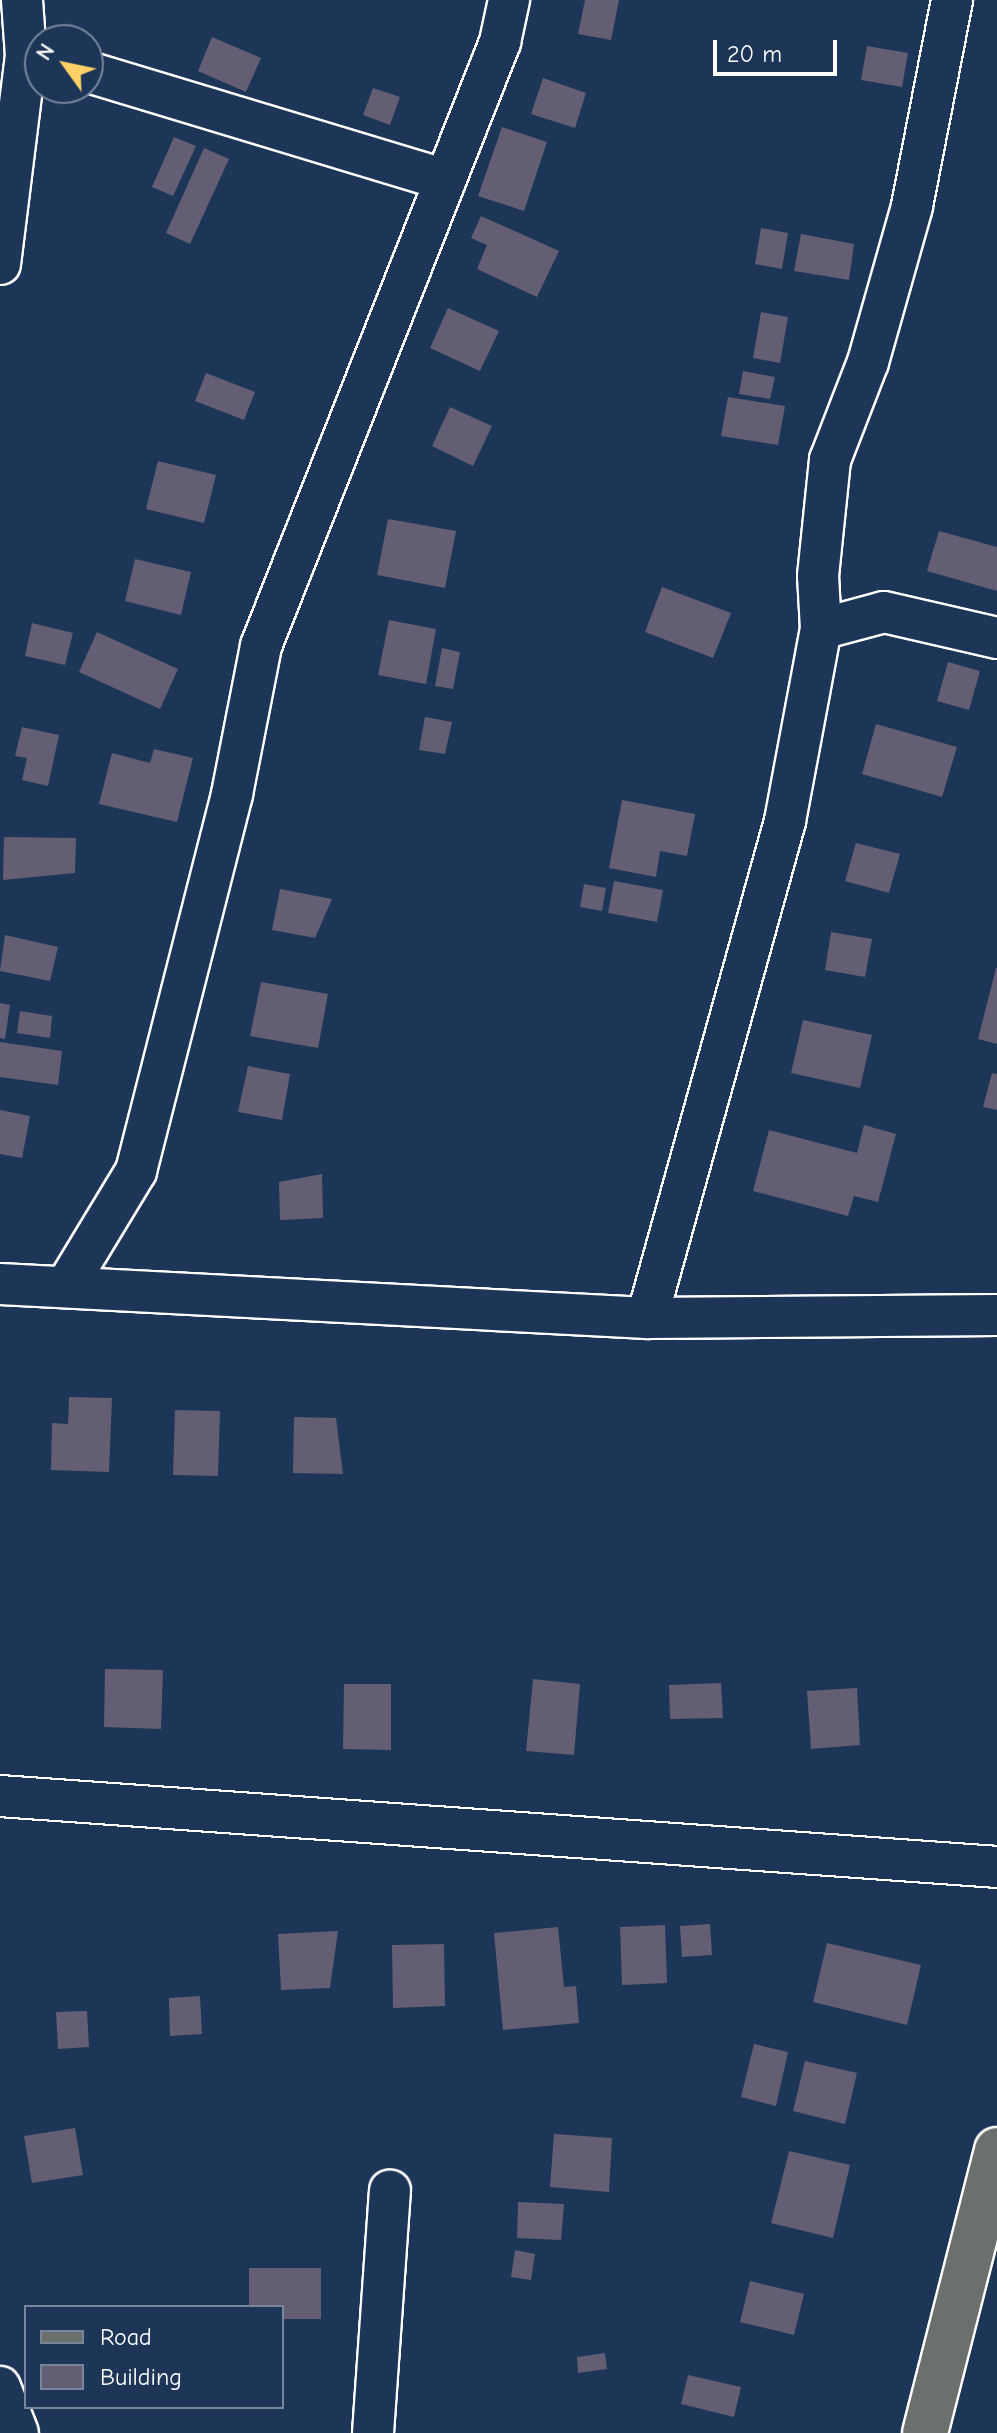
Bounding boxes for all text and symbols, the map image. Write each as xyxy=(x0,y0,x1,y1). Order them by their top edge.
north arrow xyxy=(24,24,104,104)
scale bar xyxy=(717,24,841,74)
text: N xyxy=(31,39,60,65)
text: 20 m xyxy=(727,40,782,68)
legend xyxy=(24,2305,284,2409)
text: Road xyxy=(100,2323,152,2351)
text: Building xyxy=(100,2363,182,2391)

